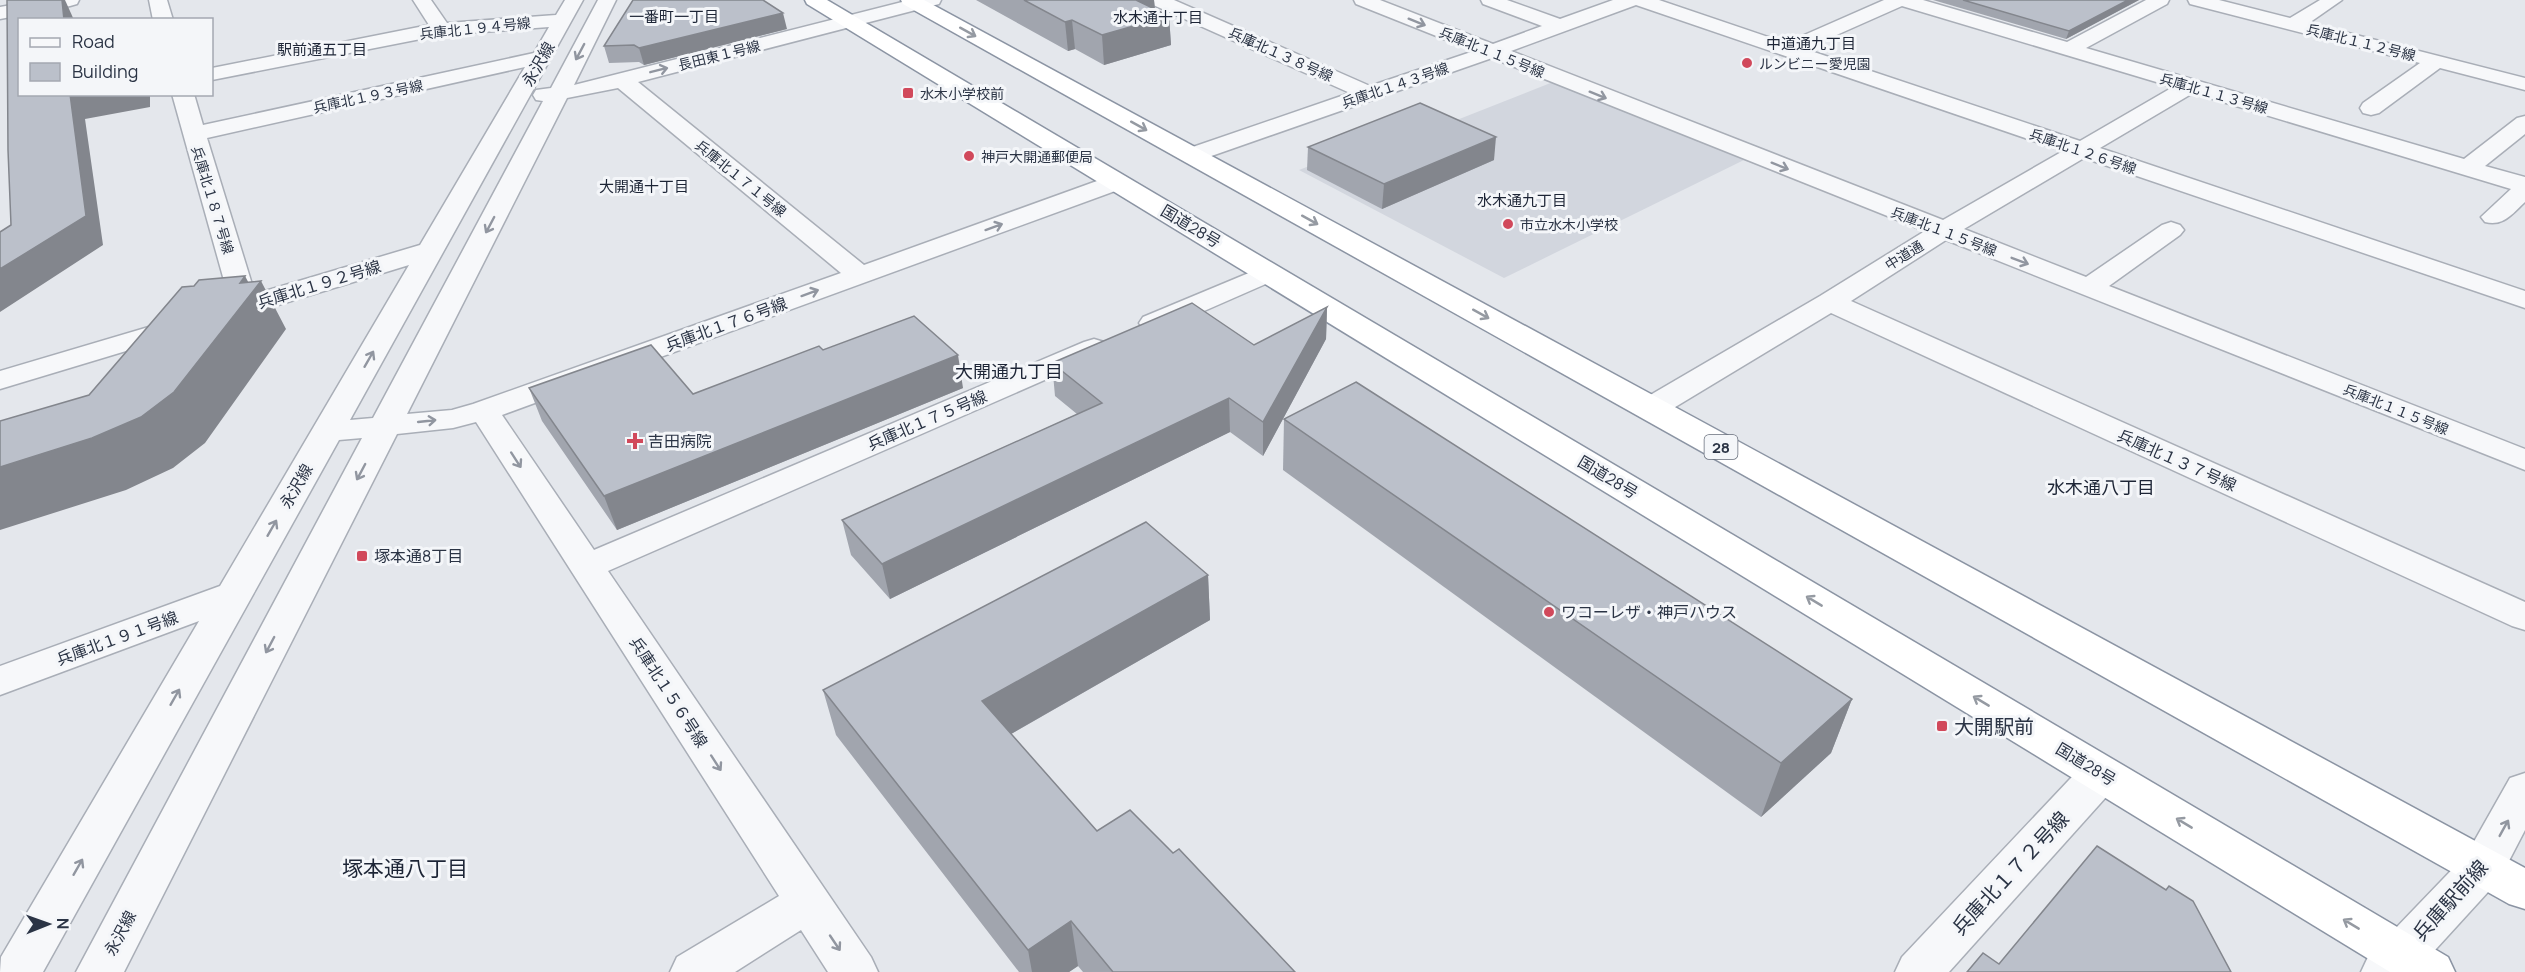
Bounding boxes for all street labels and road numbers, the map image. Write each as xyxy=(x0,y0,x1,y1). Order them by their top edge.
street label: 兵庫北１９４号線 xyxy=(418,13,532,43)
street label: 兵庫北１１２号線 xyxy=(2304,19,2418,65)
street label: 兵庫北１１５号線 xyxy=(1437,22,1547,82)
street label: 兵庫北１３８号線 xyxy=(1226,23,1336,85)
street label: 長田東１号線 xyxy=(676,36,762,74)
street label: 永沢線 xyxy=(516,38,560,90)
street label: 兵庫北１４３号線 xyxy=(1339,58,1451,112)
street label: 兵庫北１１３号線 xyxy=(2158,68,2270,118)
street label: 兵庫北１９３号線 xyxy=(311,75,425,117)
street label: 兵庫北１２６号線 xyxy=(2027,124,2139,178)
street label: 兵庫北１７１号線 xyxy=(692,135,790,221)
street label: 兵庫北１８７号線 xyxy=(188,144,238,256)
street label: 国道28号 xyxy=(1157,199,1225,253)
street label: 兵庫北１１５号線 xyxy=(1888,202,2000,260)
street label: 中道通 xyxy=(1881,236,1927,274)
street label: 兵庫北１９２号線 xyxy=(255,255,383,313)
street label: 兵庫北１７６号線 xyxy=(662,292,790,356)
street label: 兵庫北１１５号線 xyxy=(2341,379,2451,439)
street label: 兵庫北１７５号線 xyxy=(864,385,990,455)
street label: 兵庫北１３７号線 xyxy=(2114,424,2240,496)
road number: 28 xyxy=(1704,435,1738,459)
street label: 国道28号 xyxy=(1574,450,1642,504)
street label: 永沢線 xyxy=(274,460,318,512)
street label: 兵庫北１９１号線 xyxy=(53,606,181,670)
street label: 兵庫北１５６号線 xyxy=(625,632,713,752)
street label: 国道28号 xyxy=(2052,737,2120,791)
street label: 兵庫北１７２号線 xyxy=(1946,805,2074,941)
street label: 兵庫駅前線 xyxy=(2407,854,2493,946)
street label: 永沢線 xyxy=(99,907,141,959)

